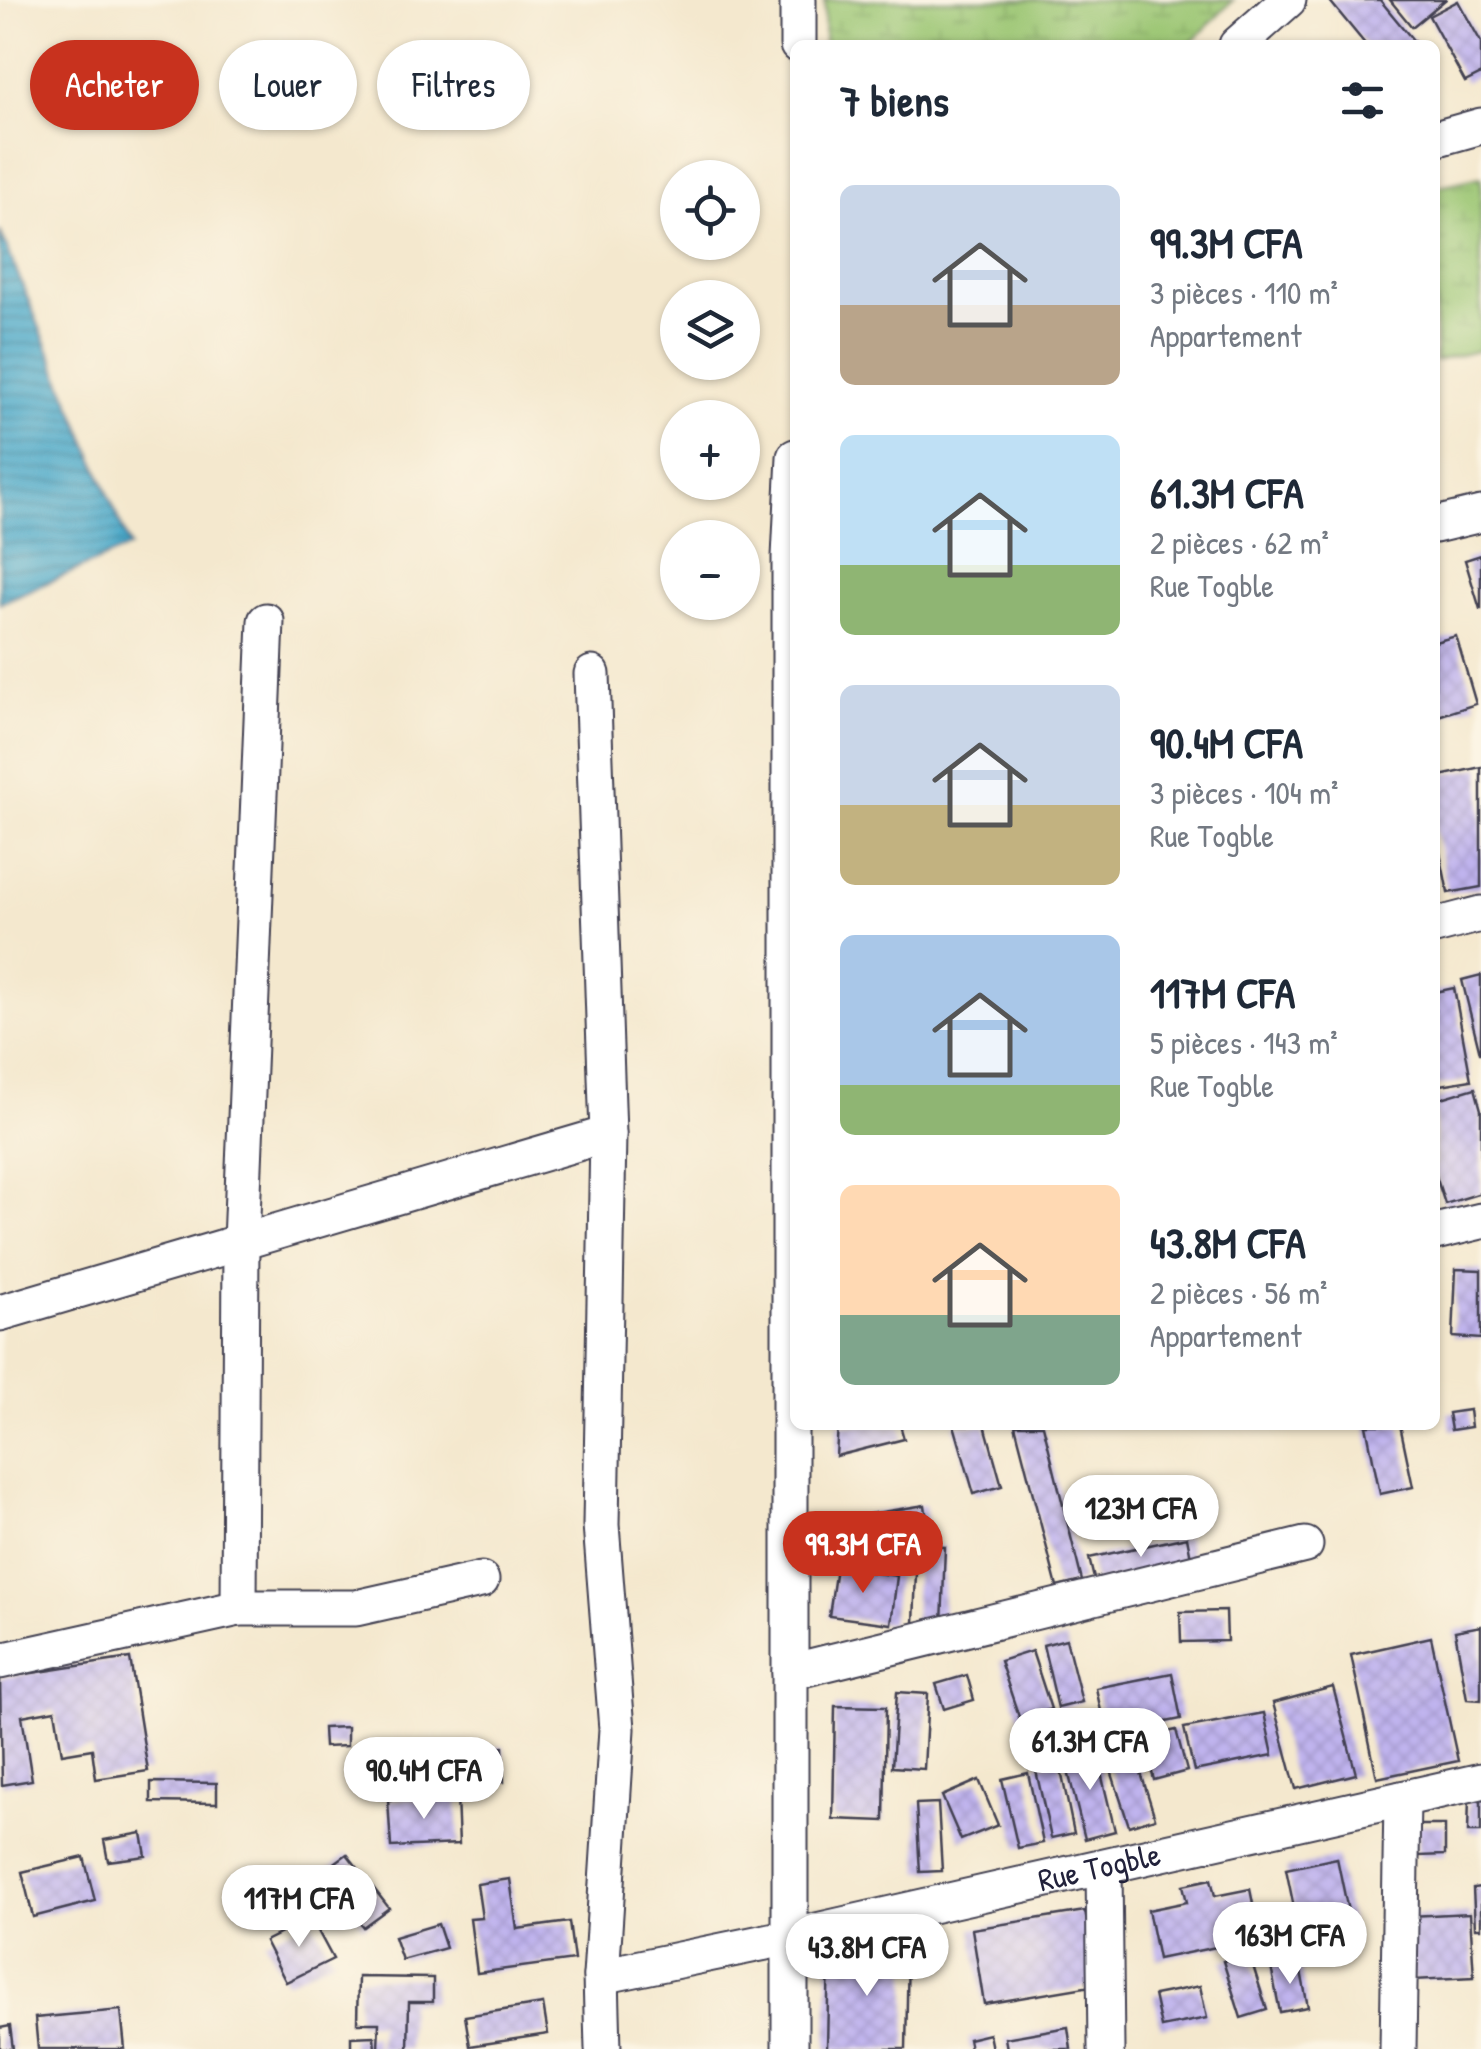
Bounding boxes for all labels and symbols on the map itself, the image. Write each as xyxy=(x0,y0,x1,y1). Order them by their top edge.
pin: 123M CFA xyxy=(1038,1475,1244,1560)
pin: 99.3M CFA xyxy=(749,1511,977,1596)
pin: 61.3M CFA xyxy=(976,1708,1204,1793)
pin: 90.4M CFA xyxy=(310,1737,538,1822)
street label: Rue Togble xyxy=(1034,1832,1165,1901)
pin: 117M CFA xyxy=(196,1865,402,1950)
pin: 163M CFA xyxy=(1187,1902,1393,1987)
pin: 43.8M CFA xyxy=(753,1914,981,1999)

